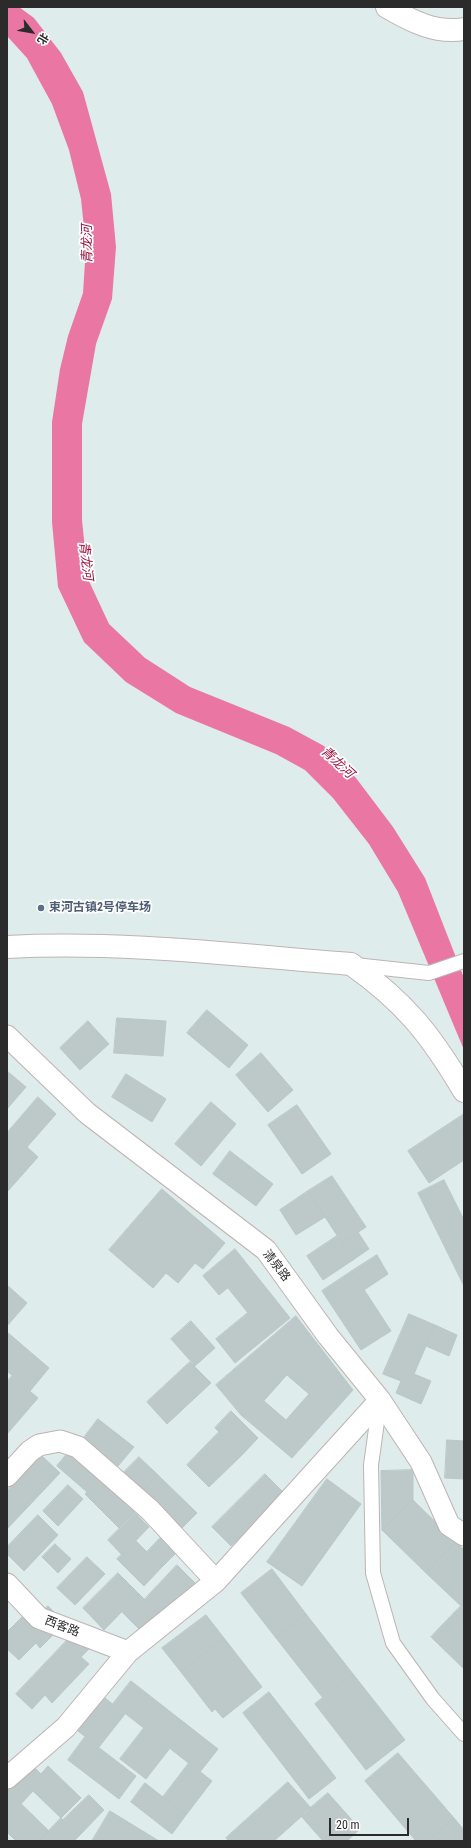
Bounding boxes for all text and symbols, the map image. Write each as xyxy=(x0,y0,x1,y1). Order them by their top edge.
north arrow xyxy=(12,12,52,52)
text: 北 xyxy=(34,30,51,47)
water label: 青龙河 xyxy=(80,224,96,264)
water label: 青龙河 xyxy=(75,541,95,581)
water label: 青龙河 xyxy=(317,744,357,782)
place label: 束河古镇2号停车场 xyxy=(49,901,151,915)
marker: 束河古镇2号停车场 xyxy=(36,903,46,913)
street label: 清泉路 xyxy=(259,1247,293,1285)
street label: 西客路 xyxy=(43,1614,81,1640)
scale bar xyxy=(331,1810,411,1836)
text: 20 m xyxy=(336,1818,360,1832)

